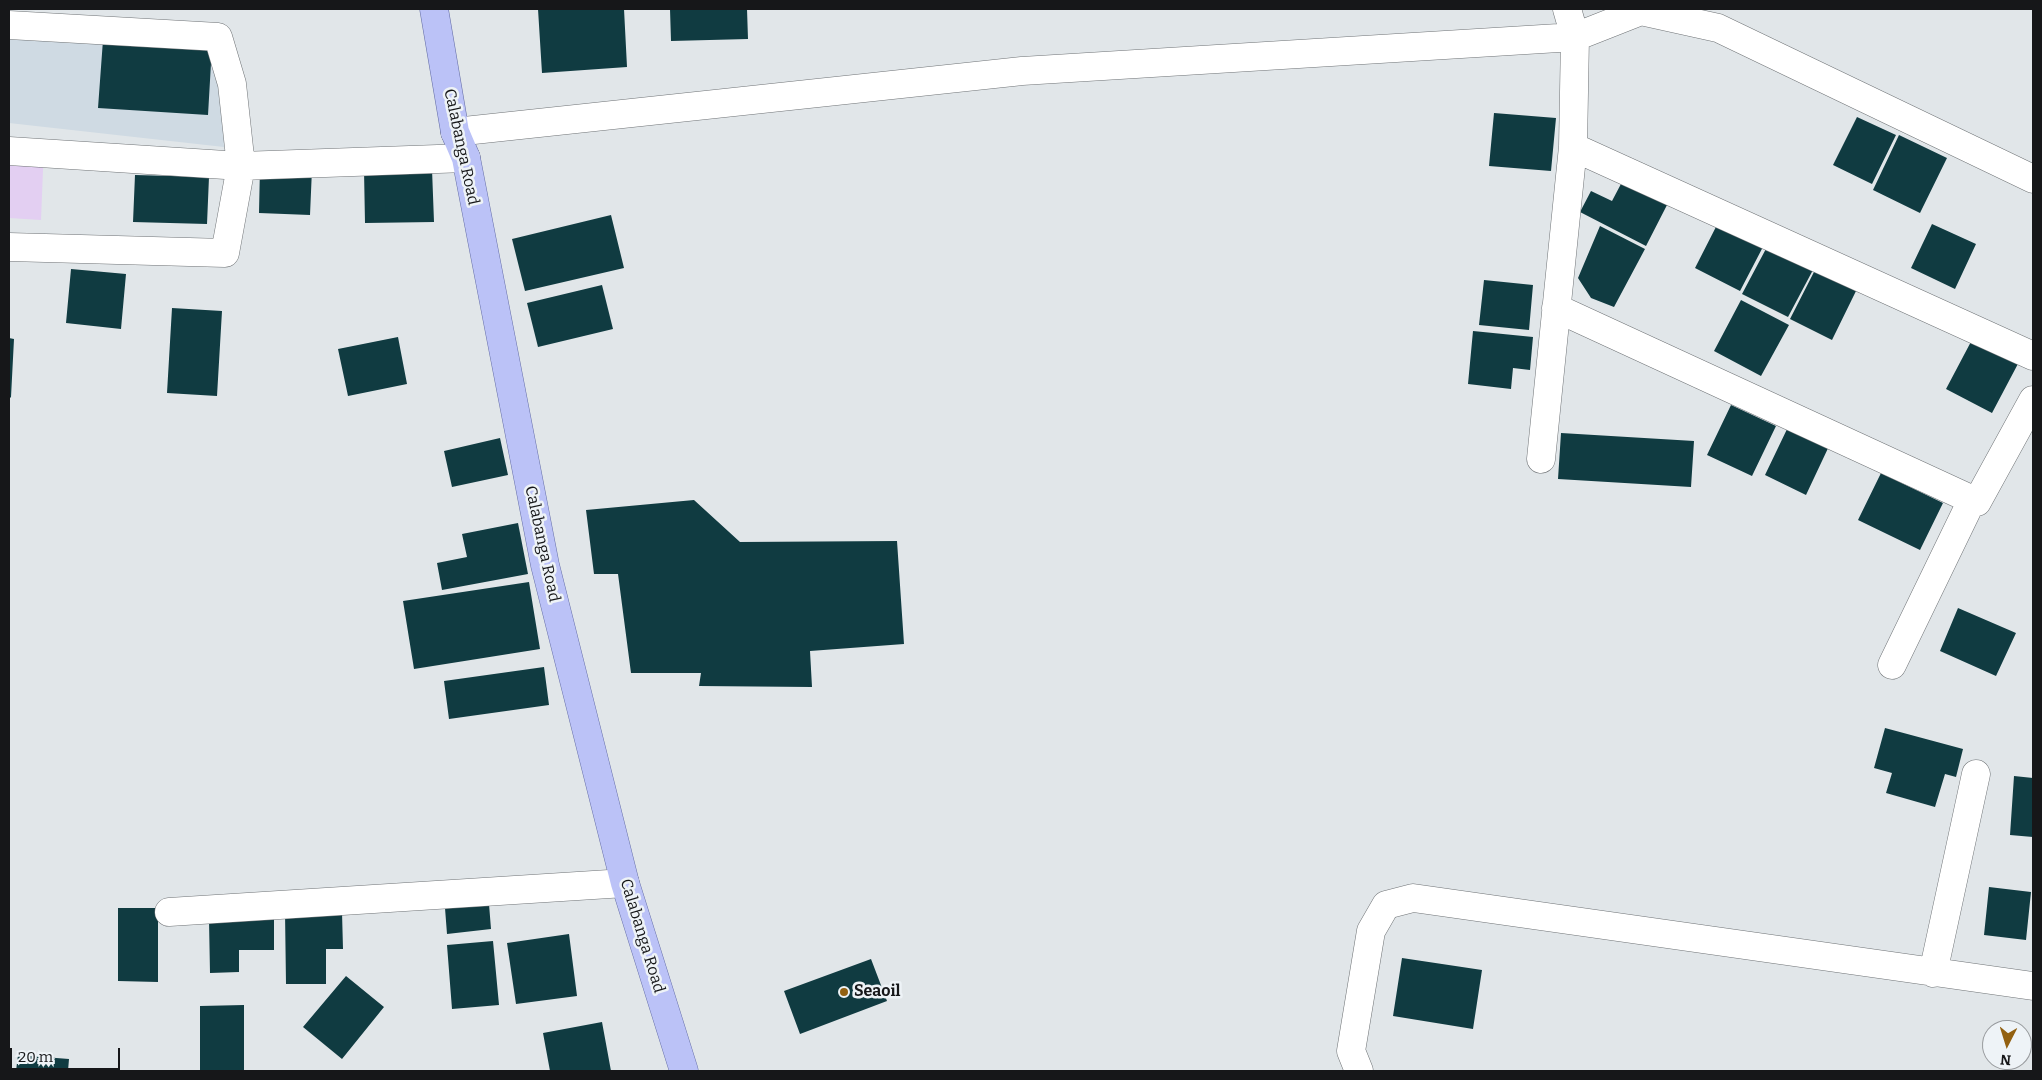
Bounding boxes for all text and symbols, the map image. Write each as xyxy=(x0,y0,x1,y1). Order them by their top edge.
street label: Calabanga Road xyxy=(439,87,483,207)
street label: Calabanga Road xyxy=(520,484,564,604)
street label: Calabanga Road xyxy=(616,877,668,995)
place label: Seaoil xyxy=(854,982,901,1002)
marker: Seaoil xyxy=(838,986,850,998)
north arrow xyxy=(1982,1020,2032,1070)
scale bar xyxy=(12,1038,122,1070)
text: 20 m xyxy=(18,1048,53,1066)
text: N xyxy=(2000,1051,2012,1068)

